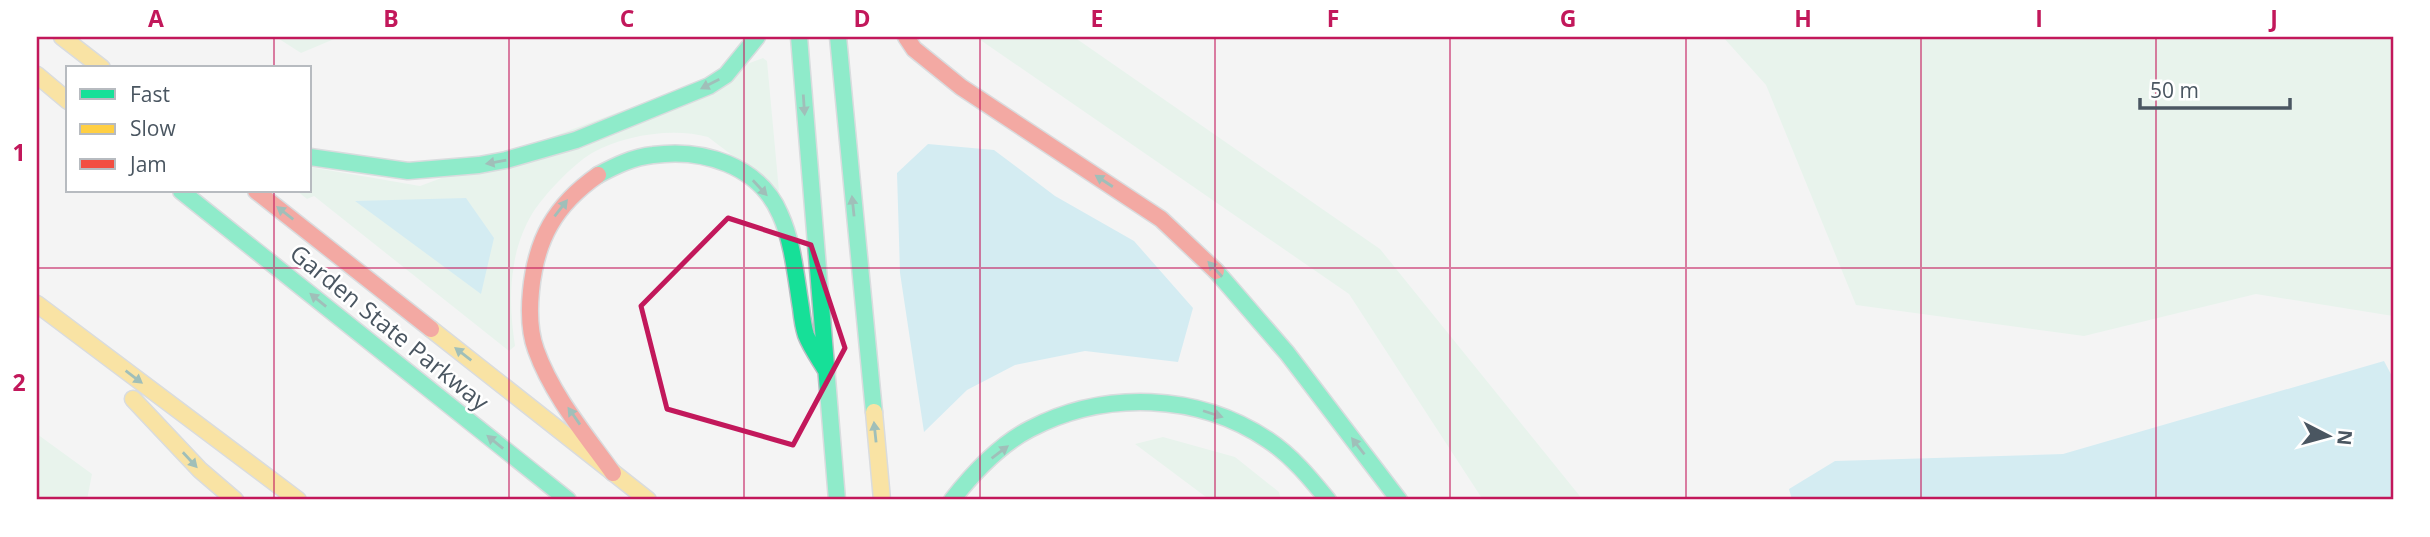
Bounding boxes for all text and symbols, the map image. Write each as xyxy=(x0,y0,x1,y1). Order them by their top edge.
text: A xyxy=(148,2,164,34)
text: B xyxy=(383,2,399,34)
text: C xyxy=(620,2,634,34)
text: D xyxy=(853,2,871,34)
text: E xyxy=(1091,2,1103,34)
text: F xyxy=(1327,2,1339,34)
text: G xyxy=(1560,2,1576,34)
text: H xyxy=(1794,2,1812,34)
text: I xyxy=(2035,2,2043,34)
text: J xyxy=(2268,2,2278,34)
legend xyxy=(66,66,312,192)
scale bar xyxy=(2140,66,2290,110)
text: 50 m xyxy=(2150,76,2199,104)
one-way arrow xyxy=(699,78,719,90)
text: Fast xyxy=(130,80,170,108)
one-way arrow xyxy=(799,94,810,116)
text: Slow xyxy=(130,114,176,142)
text: 1 xyxy=(12,136,26,168)
text: Jam xyxy=(128,150,167,178)
one-way arrow xyxy=(485,157,507,168)
one-way arrow xyxy=(1095,175,1114,188)
one-way arrow xyxy=(752,179,768,197)
one-way arrow xyxy=(847,195,858,217)
one-way arrow xyxy=(553,199,568,217)
one-way arrow xyxy=(276,206,294,221)
street label: Garden State Parkway xyxy=(284,236,497,418)
one-way arrow xyxy=(1207,260,1223,278)
one-way arrow xyxy=(309,293,326,308)
one-way arrow xyxy=(455,347,473,362)
text: 2 xyxy=(12,366,26,398)
one-way arrow xyxy=(125,370,143,384)
north arrow xyxy=(2294,400,2364,470)
one-way arrow xyxy=(568,407,581,426)
one-way arrow xyxy=(1203,409,1224,419)
one-way arrow xyxy=(869,421,880,443)
text: N xyxy=(2331,429,2359,447)
one-way arrow xyxy=(487,435,505,450)
one-way arrow xyxy=(1351,437,1365,455)
one-way arrow xyxy=(990,445,1008,460)
one-way arrow xyxy=(182,451,198,468)

